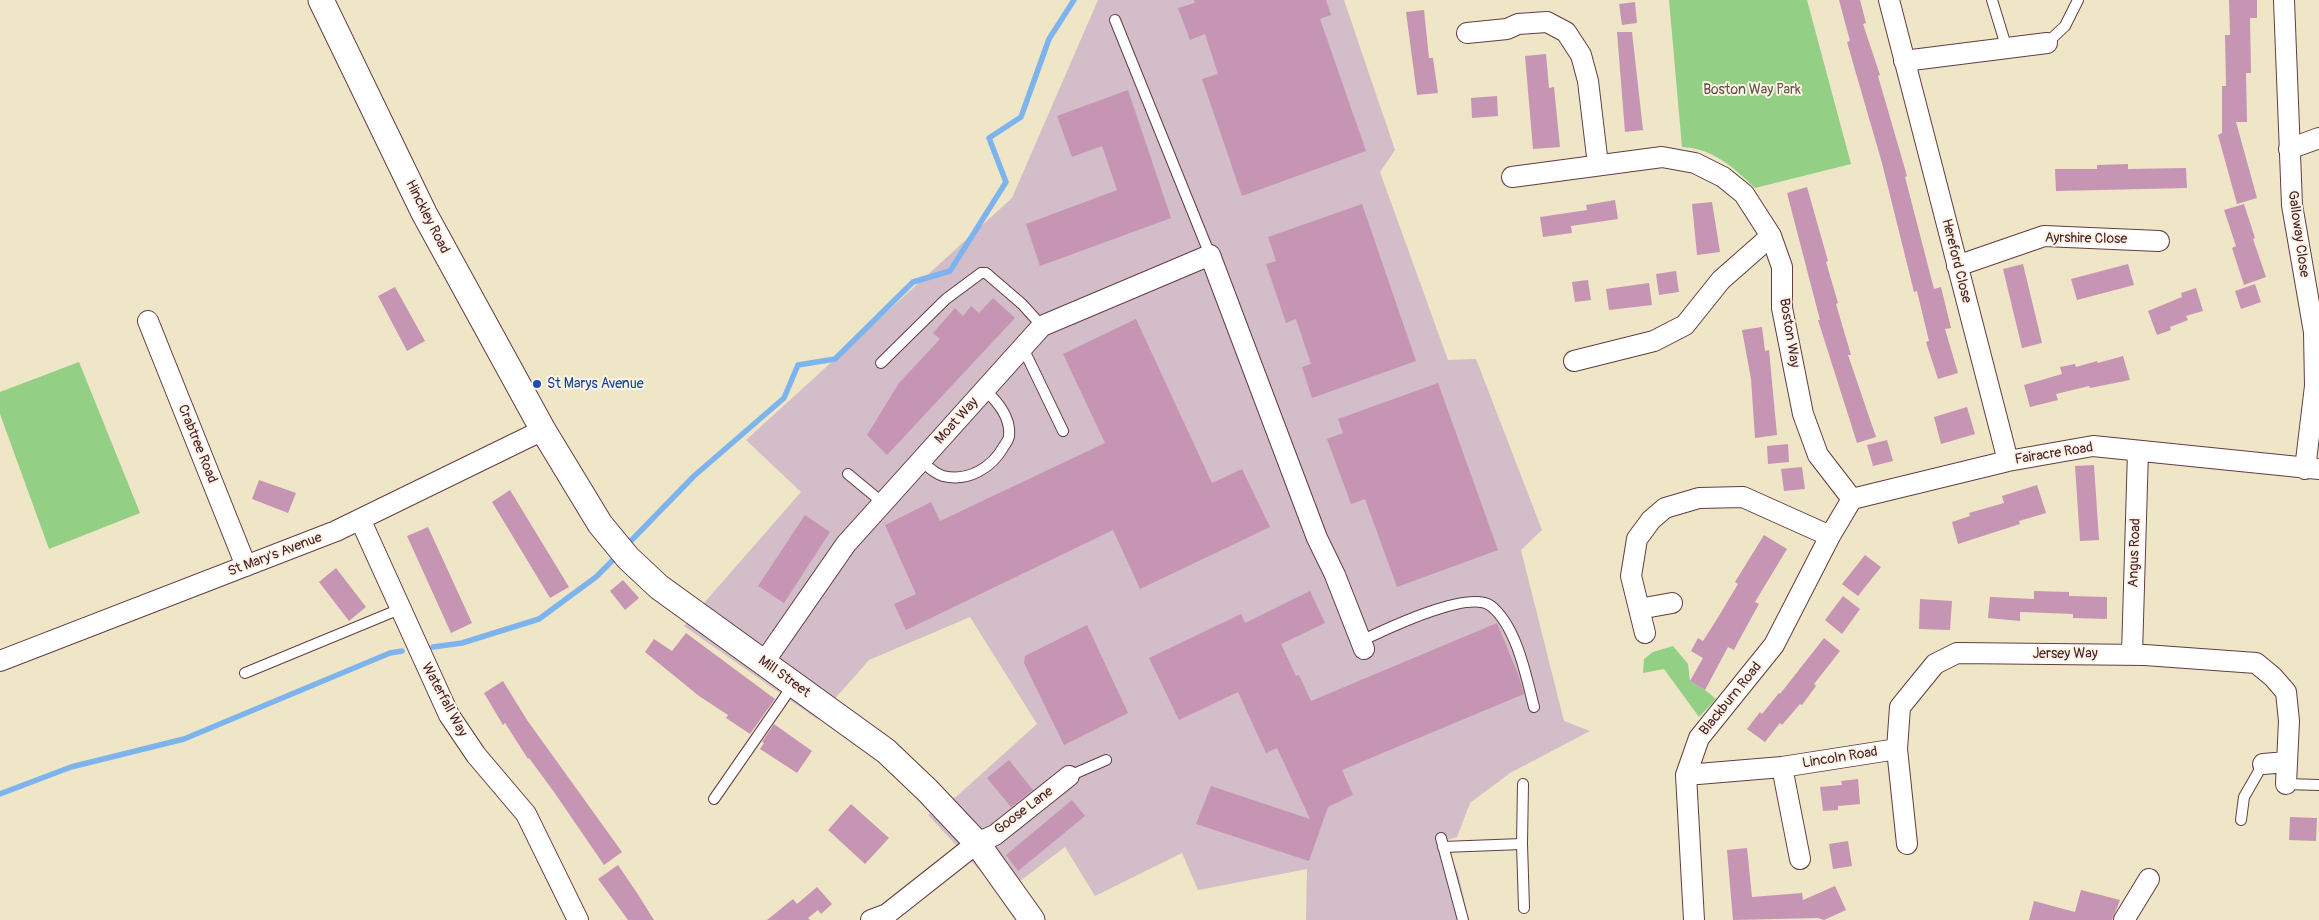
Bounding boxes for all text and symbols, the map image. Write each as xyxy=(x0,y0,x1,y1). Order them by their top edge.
park label: Boston Way Park xyxy=(1703,82,1801,98)
street label: Hinckley Road xyxy=(401,177,453,257)
street label: Galloway Close xyxy=(2284,190,2312,278)
street label: Hereford Close xyxy=(1937,217,1975,305)
street label: Ayrshire Close xyxy=(2045,230,2127,248)
street label: Boston Way xyxy=(1775,297,1803,369)
place label: St Marys Avenue xyxy=(547,376,644,392)
marker: St Marys Avenue xyxy=(531,378,543,390)
street label: Moat Way xyxy=(932,394,982,448)
street label: Crabtree Road xyxy=(174,402,220,486)
street label: Fairacre Road xyxy=(2014,440,2094,468)
street label: Angus Road xyxy=(2125,518,2145,588)
street label: St Mary's Avenue xyxy=(226,529,324,581)
street label: Jersey Way xyxy=(2032,646,2098,662)
street label: Mill Street xyxy=(755,652,813,702)
street label: Blackburn Road xyxy=(1696,659,1766,739)
street label: Waterfall Way xyxy=(417,660,471,740)
street label: Lincoln Road xyxy=(1801,744,1879,772)
street label: Goose Lane xyxy=(991,783,1057,839)

